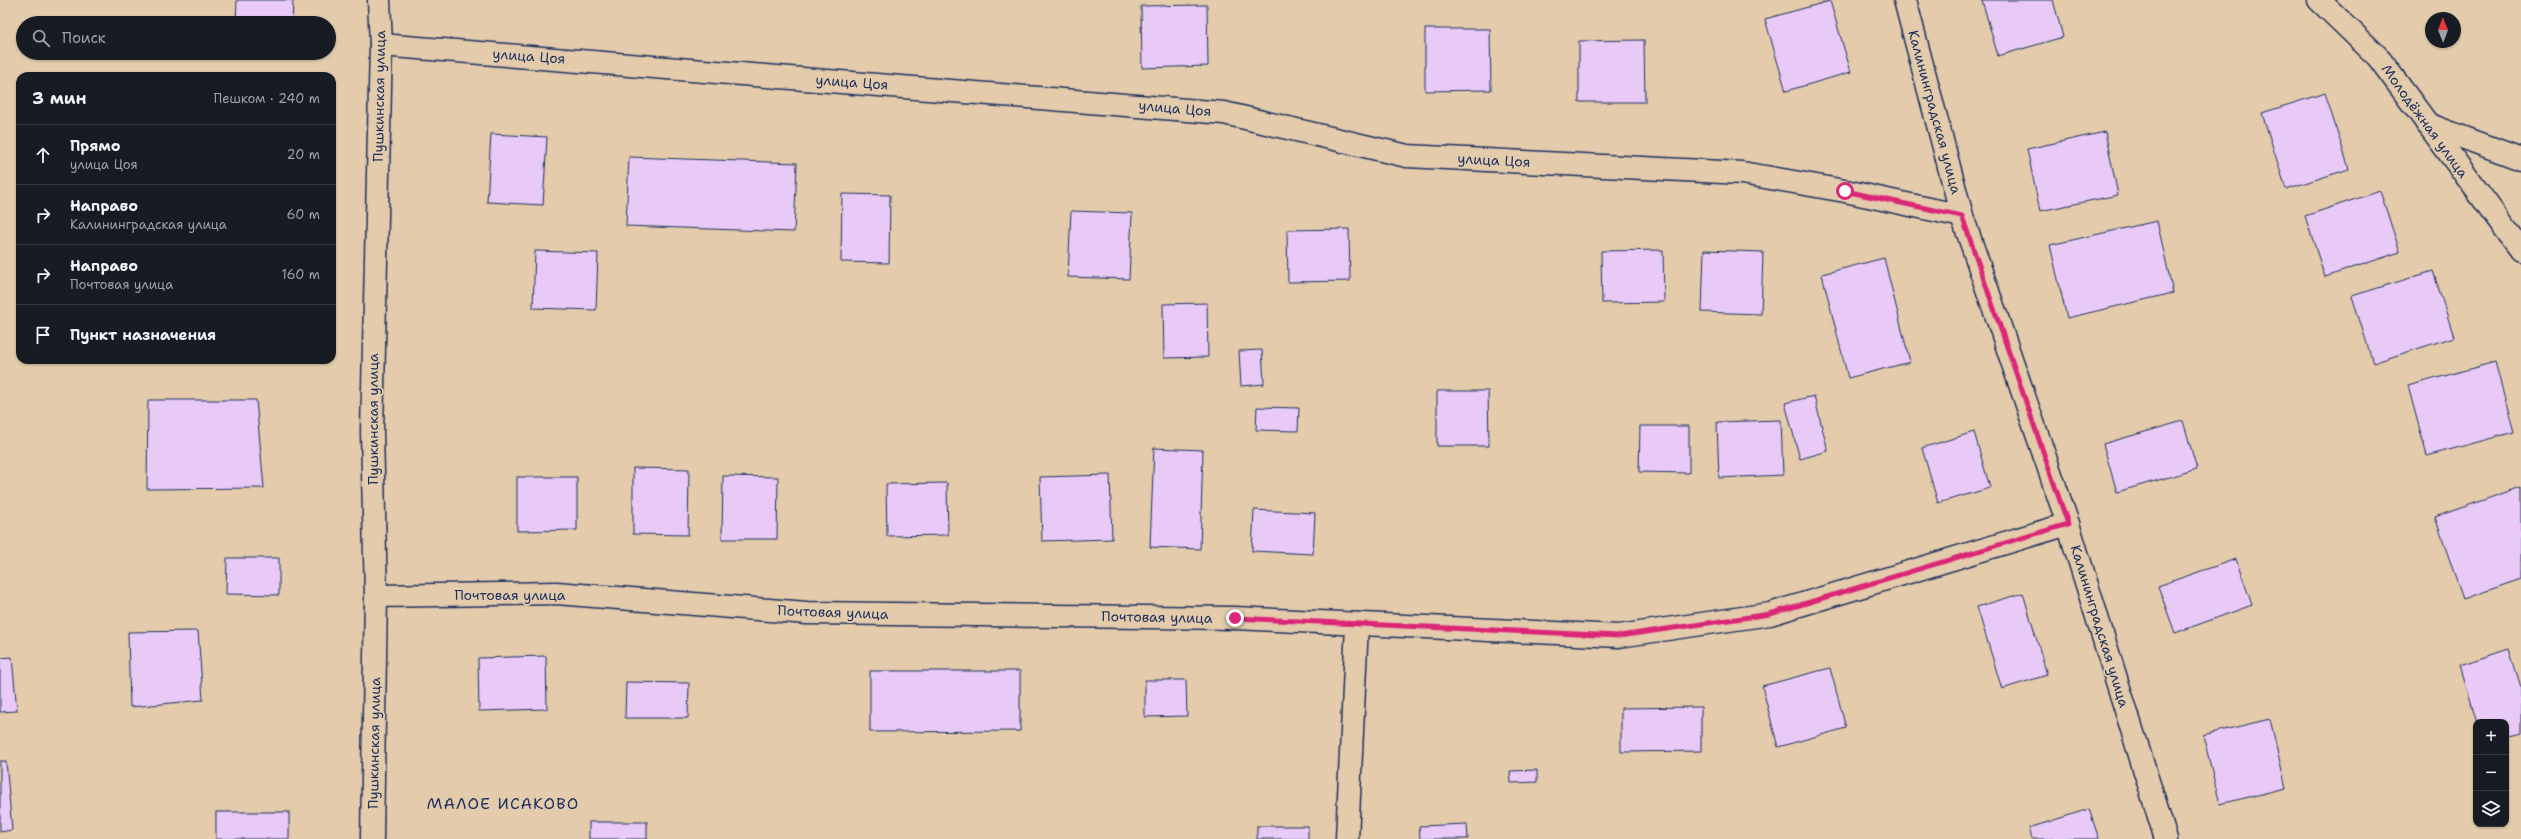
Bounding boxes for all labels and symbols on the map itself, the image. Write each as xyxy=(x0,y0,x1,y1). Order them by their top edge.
north arrow xyxy=(2425,12,2461,48)
street label: Калининградская улица xyxy=(1904,28,1966,196)
street label: Пушкинская улица xyxy=(369,30,389,162)
street label: улица Цоя xyxy=(492,44,566,68)
street label: Молодёжная улица xyxy=(2378,61,2473,182)
street label: улица Цоя xyxy=(815,70,889,94)
street label: улица Цоя xyxy=(1138,96,1212,120)
street label: улица Цоя xyxy=(1457,149,1531,171)
route start xyxy=(1836,182,1854,200)
street label: Пушкинская улица xyxy=(364,353,382,485)
street label: Калининградская улица xyxy=(2067,543,2133,710)
street label: Почтовая улица xyxy=(454,586,566,604)
street label: Почтовая улица xyxy=(777,601,889,623)
street label: Почтовая улица xyxy=(1101,607,1213,627)
route end xyxy=(1226,609,1244,627)
street label: Пушкинская улица xyxy=(364,677,384,809)
district label: МАЛОЕ ИСАКОВО xyxy=(427,793,579,814)

